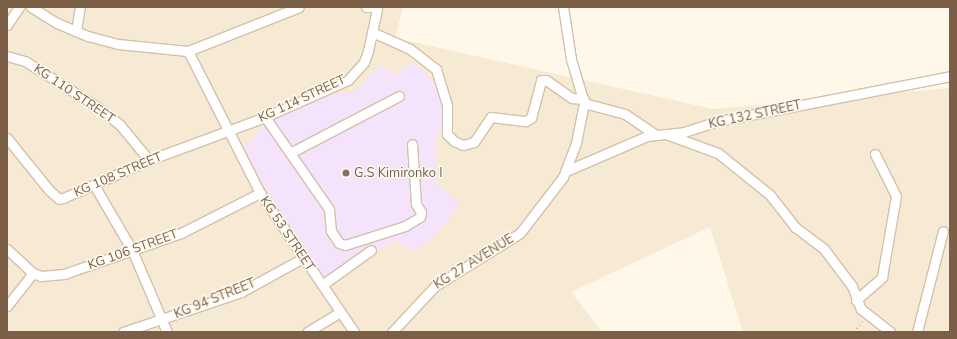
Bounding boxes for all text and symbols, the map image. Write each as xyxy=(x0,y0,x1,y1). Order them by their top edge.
street label: KG 110 STREET xyxy=(31,61,117,127)
street label: KG 114 STREET xyxy=(256,72,348,126)
street label: KG 132 STREET xyxy=(707,98,803,132)
street label: KG 108 STREET xyxy=(72,149,164,201)
place label: G.S Kimironko I xyxy=(354,165,443,181)
marker: G.S Kimironko I xyxy=(341,168,351,178)
street label: KG 53 STREET xyxy=(256,194,318,274)
street label: KG 106 STREET xyxy=(86,227,180,273)
street label: KG 27 AVENUE xyxy=(431,231,517,293)
street label: KG 94 STREET xyxy=(172,276,258,322)

